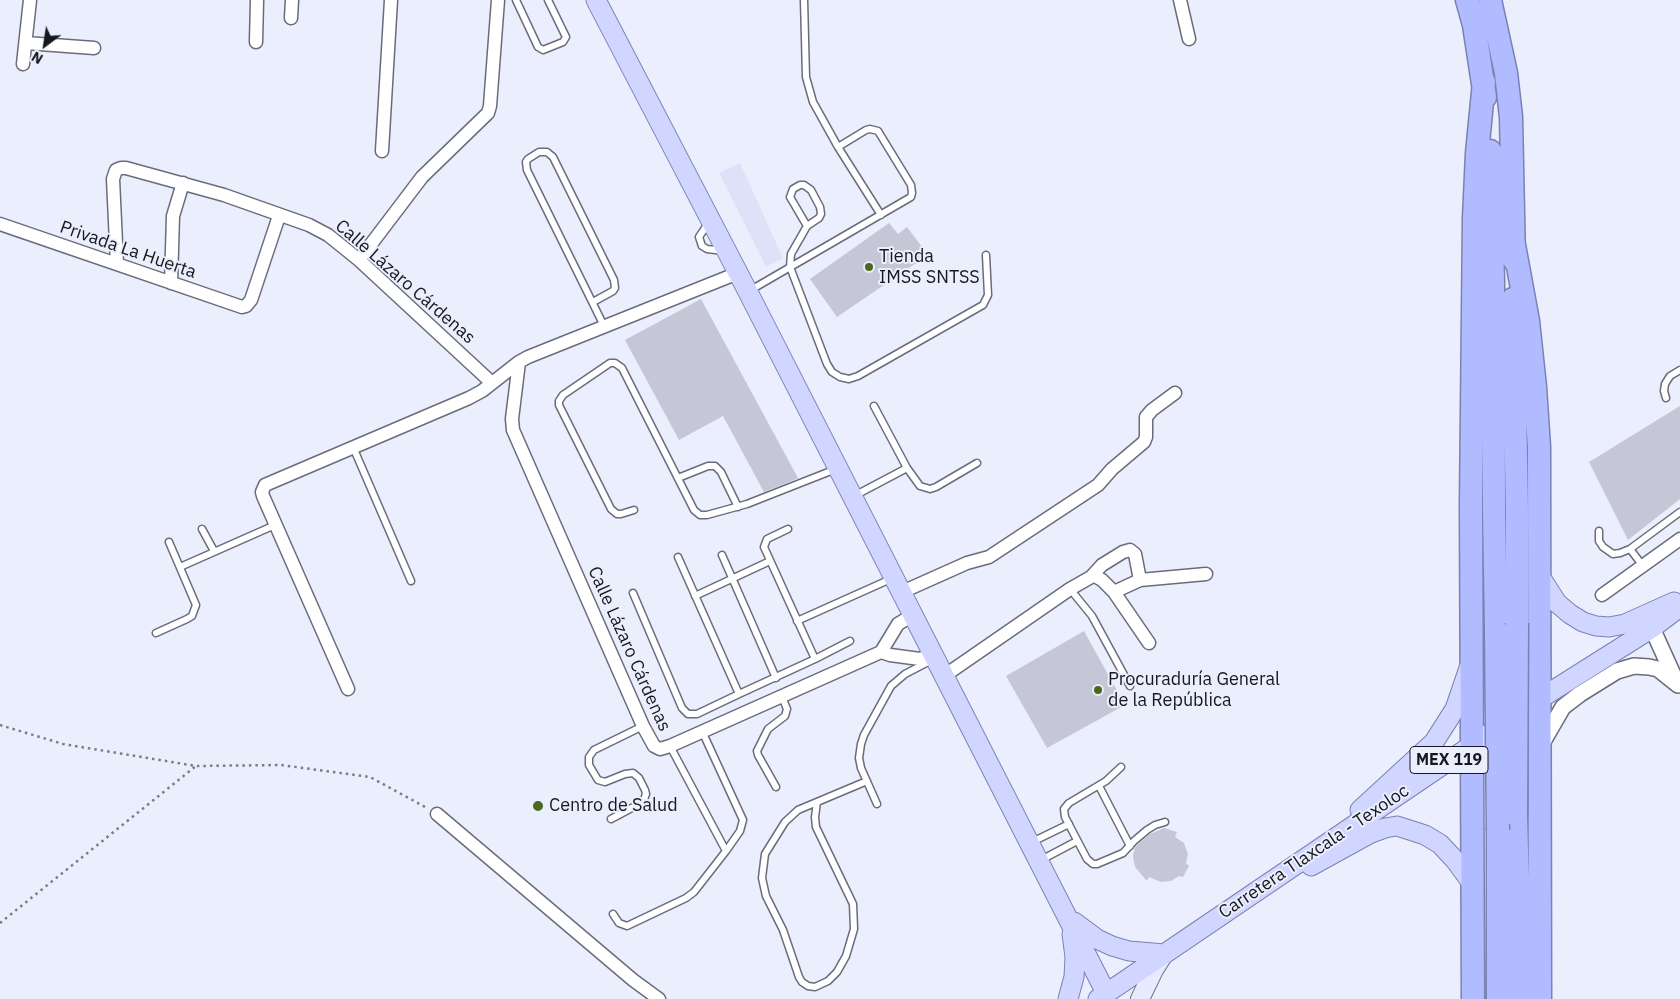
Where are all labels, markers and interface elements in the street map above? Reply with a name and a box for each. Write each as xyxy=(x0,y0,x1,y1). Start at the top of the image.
north arrow xyxy=(20,20,70,70)
text: N xyxy=(28,48,46,68)
street label: Calle Lázaro Cárdenas xyxy=(331,215,479,349)
street label: Privada La Huerta xyxy=(57,217,199,283)
place label: Tienda IMSS SNTSS xyxy=(879,246,980,288)
marker: Tienda IMSS SNTSS xyxy=(863,261,875,273)
street label: Calle Lázaro Cárdenas xyxy=(583,563,675,735)
place label: Procuraduría General de la República xyxy=(1108,669,1280,712)
marker: Procuraduría General de la República xyxy=(1092,684,1104,696)
road number: MEX 119 xyxy=(1410,746,1488,774)
street label: Carretera Tlaxcala - Texoloc xyxy=(1215,780,1413,924)
place label: Centro de Salud xyxy=(549,795,678,817)
marker: Centro de Salud xyxy=(531,799,545,813)

